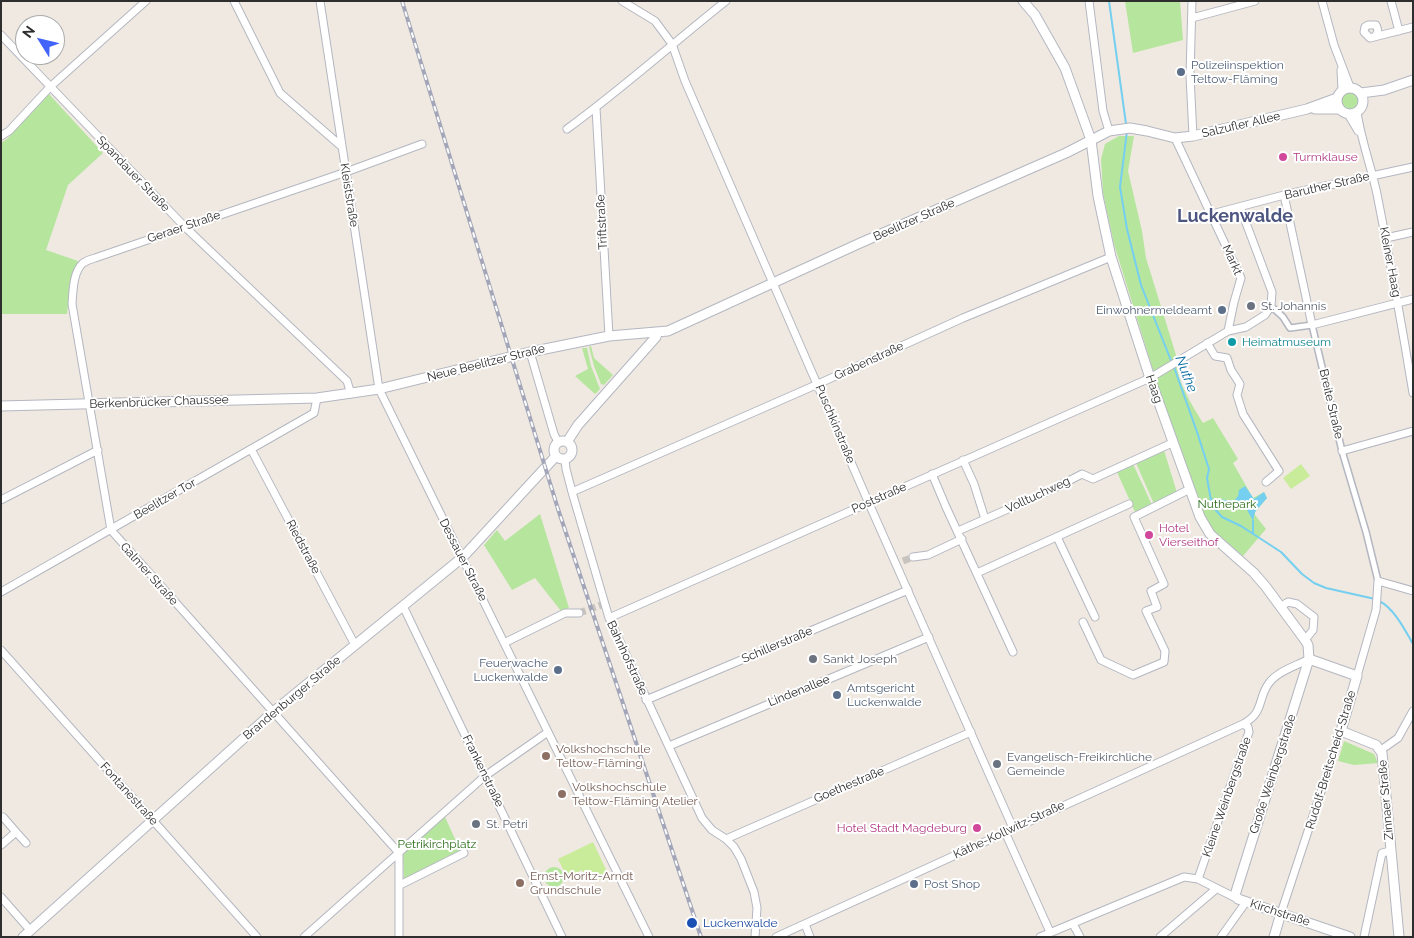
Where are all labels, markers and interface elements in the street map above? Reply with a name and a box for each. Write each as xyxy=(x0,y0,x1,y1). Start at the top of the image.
north arrow xyxy=(15,15,65,65)
text: N xyxy=(19,23,38,41)
place label: Polizeiinspektion Teltow-Fläming xyxy=(1191,58,1284,86)
marker: Polizeiinspektion Teltow-Fläming xyxy=(1175,66,1187,78)
street label: Salzufler Allee xyxy=(1200,109,1282,141)
street label: Spandauer Straße xyxy=(93,133,173,215)
place label: Turmklause xyxy=(1293,150,1358,164)
marker: Turmklause xyxy=(1277,151,1289,163)
street label: Kleiststraße xyxy=(337,162,361,228)
street label: Baruther Straße xyxy=(1283,169,1371,203)
street label: Triftstraße xyxy=(593,194,611,250)
street label: Beelitzer Straße xyxy=(871,196,957,244)
district label: Luckenwalde xyxy=(1177,206,1293,228)
street label: Geraer Straße xyxy=(146,208,222,246)
street label: Kleiner Haag xyxy=(1376,226,1404,298)
street label: Markt xyxy=(1219,243,1245,277)
place label: St. Johannis xyxy=(1261,299,1326,313)
marker: St. Johannis xyxy=(1245,300,1257,312)
place label: Einwohnermeldeamt xyxy=(1096,303,1212,317)
marker: Einwohnermeldeamt xyxy=(1216,304,1228,316)
place label: Heimatmuseum xyxy=(1242,335,1331,349)
marker: Heimatmuseum xyxy=(1226,336,1238,348)
street label: Grabenstraße xyxy=(832,339,906,383)
street label: Neue Beelitzer Straße xyxy=(426,341,546,385)
water label: Nuthe xyxy=(1171,353,1201,395)
street label: Breite Straße xyxy=(1316,368,1346,440)
street label: Haag xyxy=(1142,373,1166,405)
street label: Puschkinstraße xyxy=(812,382,858,466)
street label: Berkenbrücker Chaussee xyxy=(89,392,229,412)
street label: Volltuchweg xyxy=(1003,474,1073,516)
street label: Beelitzer Tor xyxy=(131,475,199,523)
street label: Poststraße xyxy=(849,480,909,516)
park label: Nuthepark xyxy=(1198,497,1256,511)
street label: Dessauer Straße xyxy=(436,516,490,604)
street label: Riedstraße xyxy=(283,518,323,576)
place label: Hotel Vierseithof xyxy=(1159,521,1218,549)
marker: Hotel Vierseithof xyxy=(1143,529,1155,541)
street label: Galmer Straße xyxy=(117,540,181,608)
street label: Bahnhofstraße xyxy=(603,618,651,698)
street label: Schillerstraße xyxy=(739,624,815,666)
place label: Sankt Joseph xyxy=(823,652,897,666)
street label: Brandenburger Straße xyxy=(240,653,344,743)
marker: Sankt Joseph xyxy=(807,653,819,665)
place label: Feuerwache Luckenwalde xyxy=(473,656,548,684)
marker: Feuerwache Luckenwalde xyxy=(552,664,564,676)
street label: Lindenallee xyxy=(766,672,832,710)
place label: Amtsgericht Luckenwalde xyxy=(847,681,922,709)
marker: Amtsgericht Luckenwalde xyxy=(831,689,843,701)
street label: Rudolf-Breitscheid-Straße xyxy=(1303,689,1359,831)
street label: Große Weinbergstraße xyxy=(1247,712,1299,836)
street label: Frankenstraße xyxy=(459,733,507,809)
street label: Kleine Weinbergstraße xyxy=(1200,735,1254,859)
place label: Volkshochschule Teltow-Fläming xyxy=(556,742,650,770)
marker: Volkshochschule Teltow-Fläming xyxy=(540,750,552,762)
place label: Evangelisch-Freikirchliche Gemeinde xyxy=(1007,750,1152,778)
marker: Evangelisch-Freikirchliche Gemeinde xyxy=(991,758,1003,770)
street label: Zinnaer Straße xyxy=(1375,759,1397,841)
street label: Fontanestraße xyxy=(97,760,161,828)
street label: Goethestraße xyxy=(812,764,886,806)
place label: Volkshochschule Teltow-Fläming Atelier xyxy=(572,780,698,808)
marker: Volkshochschule Teltow-Fläming Atelier xyxy=(556,788,568,800)
street label: Käthe-Kollwitz-Straße xyxy=(951,798,1067,862)
place label: St. Petri xyxy=(486,817,528,831)
marker: St. Petri xyxy=(470,818,482,830)
place label: Hotel Stadt Magdeburg xyxy=(837,821,967,835)
marker: Hotel Stadt Magdeburg xyxy=(971,822,983,834)
park label: Petrikirchplatz xyxy=(398,837,476,851)
place label: Ernst-Moritz-Arndt Grundschule xyxy=(530,869,633,897)
marker: Ernst-Moritz-Arndt Grundschule xyxy=(514,877,526,889)
place label: Post Shop xyxy=(924,877,980,891)
marker: Post Shop xyxy=(908,878,920,890)
street label: Kirchstraße xyxy=(1248,897,1312,929)
marker: Luckenwalde xyxy=(685,916,699,930)
place label: Luckenwalde xyxy=(703,916,778,930)

